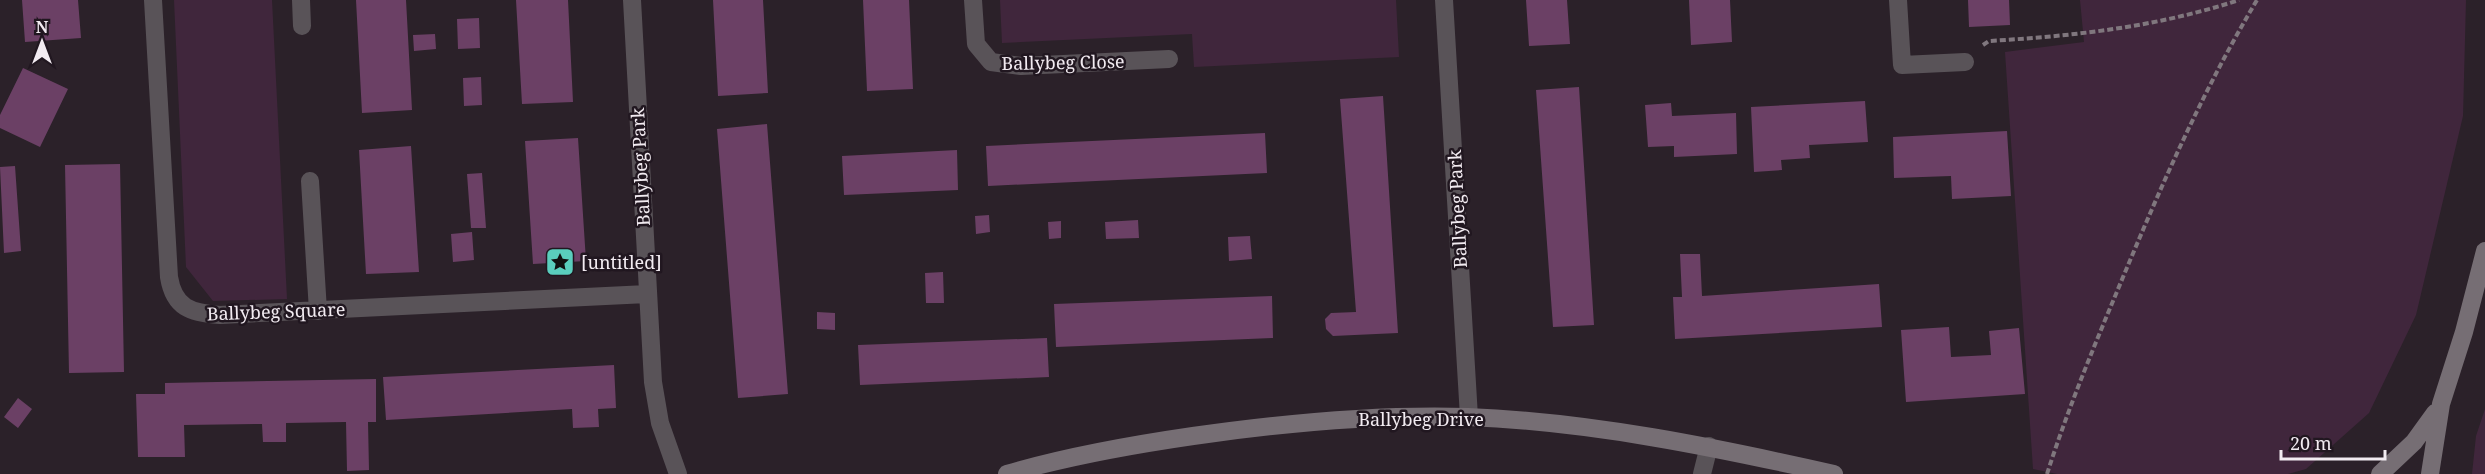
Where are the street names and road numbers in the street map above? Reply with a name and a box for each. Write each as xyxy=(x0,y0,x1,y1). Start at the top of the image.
street label: Ballybeg Close xyxy=(1001,49,1125,75)
street label: Ballybeg Park xyxy=(625,107,655,227)
street label: Ballybeg Park xyxy=(1442,149,1472,269)
street label: Ballybeg Square xyxy=(206,297,346,325)
street label: Ballybeg Drive xyxy=(1358,407,1484,431)

